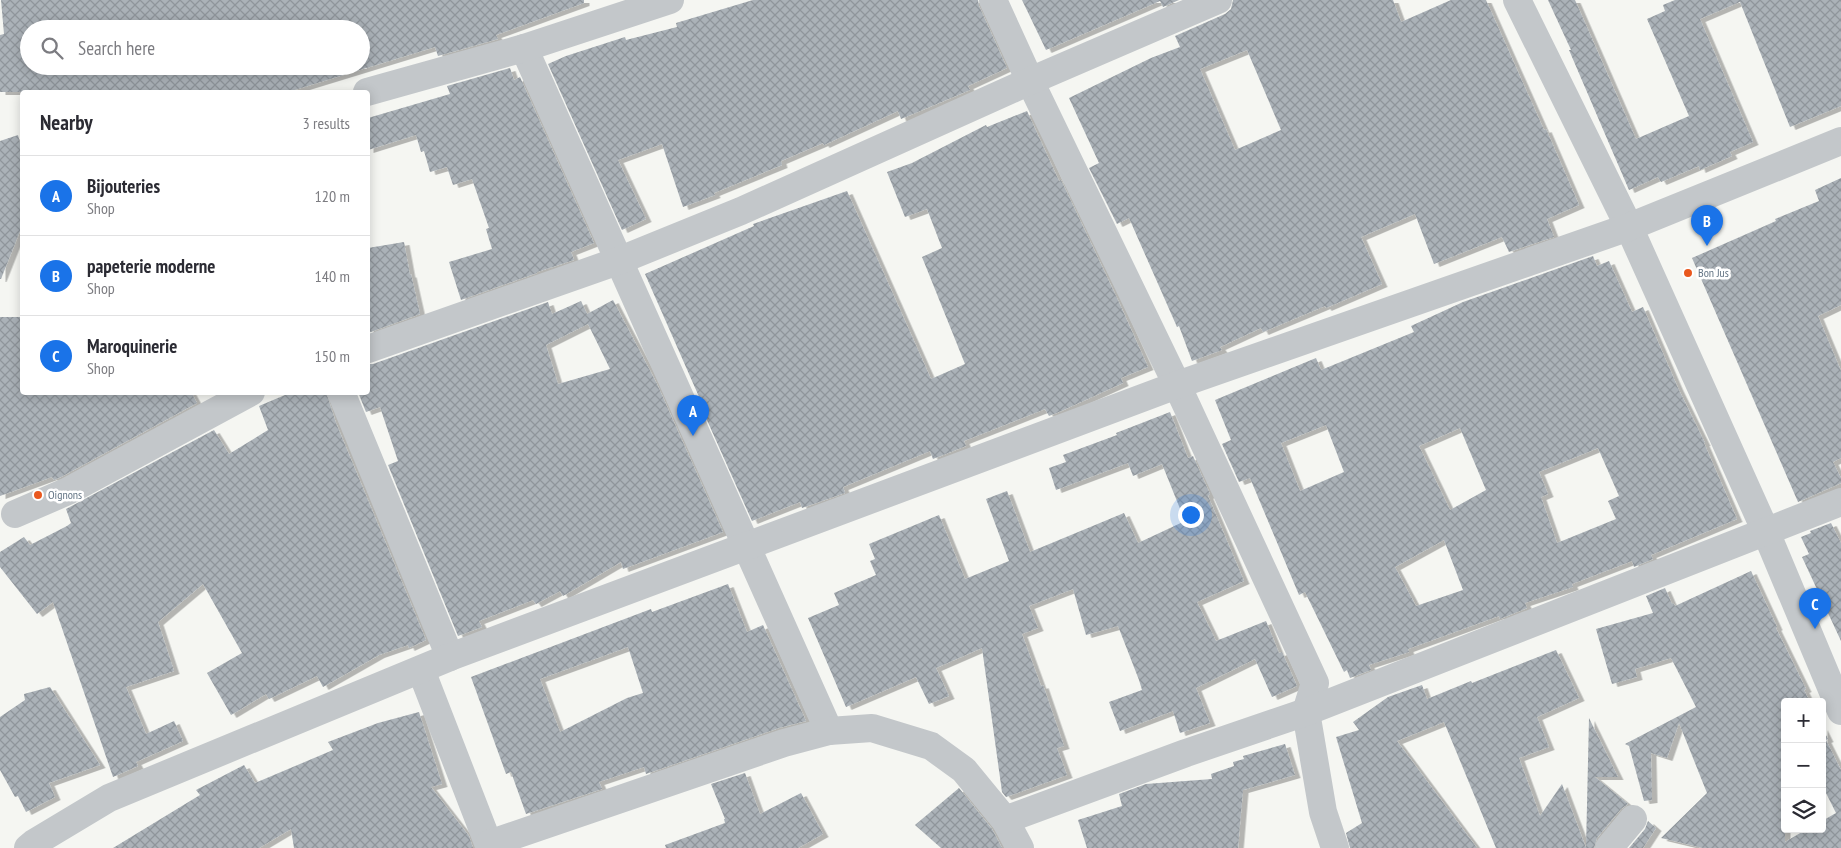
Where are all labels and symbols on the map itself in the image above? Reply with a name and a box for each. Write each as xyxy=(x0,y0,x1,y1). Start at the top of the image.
pin: B xyxy=(1691,205,1723,246)
place label: Bon Jus xyxy=(1698,265,1729,280)
marker: Bon Jus xyxy=(1682,267,1694,279)
pin: A xyxy=(677,395,709,436)
place label: Oignons xyxy=(48,487,82,502)
marker: Oignons xyxy=(32,489,44,501)
your location xyxy=(1178,502,1204,528)
pin: C xyxy=(1799,588,1831,629)

